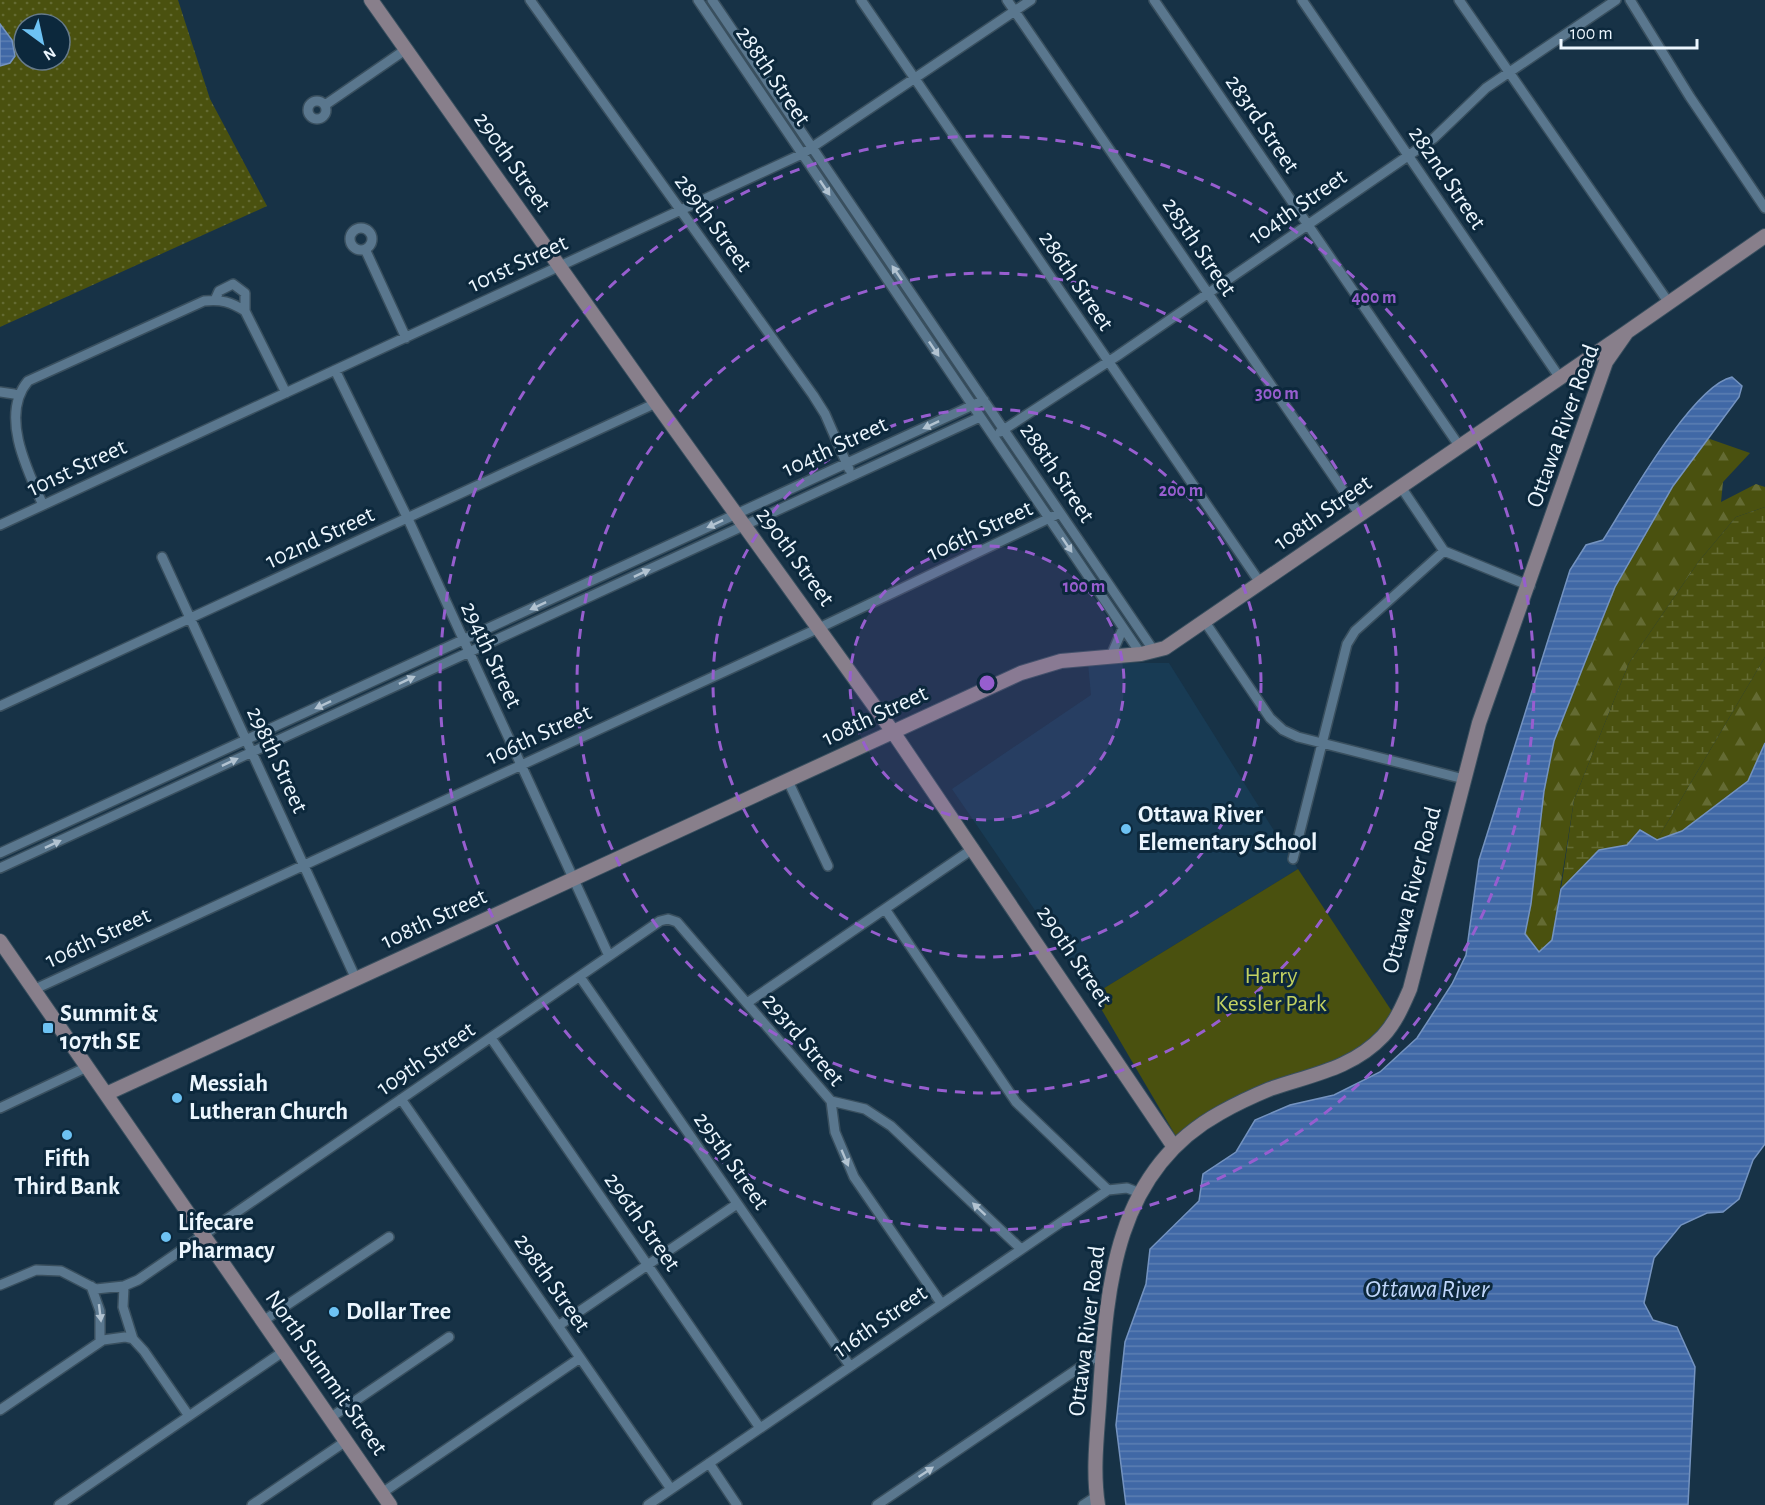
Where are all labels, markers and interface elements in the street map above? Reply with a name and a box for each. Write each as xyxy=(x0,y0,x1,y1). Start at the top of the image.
north arrow xyxy=(12,12,72,72)
scale bar xyxy=(1561,12,1698,50)
street label: 288th Street xyxy=(731,22,815,130)
text: 100 m xyxy=(1570,25,1613,43)
text: N xyxy=(41,44,59,63)
street label: 283rd Street xyxy=(1221,71,1304,178)
street label: 290th Street xyxy=(469,108,555,216)
street label: 282nd Street xyxy=(1404,122,1490,234)
street label: 104th Street xyxy=(1245,165,1351,249)
street label: 289th Street xyxy=(670,170,756,277)
one-way arrow xyxy=(819,179,831,195)
street label: 285th Street xyxy=(1157,193,1241,301)
street label: 286th Street xyxy=(1034,227,1118,335)
street label: 101st Street xyxy=(465,231,571,297)
one-way arrow xyxy=(892,265,903,281)
text: 400 m xyxy=(1351,289,1397,307)
one-way arrow xyxy=(928,341,939,357)
street label: Ottawa River Road xyxy=(1522,341,1604,511)
text: 300 m xyxy=(1255,385,1299,403)
street label: 104th Street xyxy=(779,412,892,482)
street label: 288th Street xyxy=(1015,419,1099,527)
one-way arrow xyxy=(922,420,939,429)
street label: 101st Street xyxy=(24,435,130,501)
street label: 108th Street xyxy=(1270,471,1376,555)
text: 200 m xyxy=(1159,482,1203,500)
street label: 106th Street xyxy=(924,496,1036,566)
street label: 102nd Street xyxy=(262,502,378,574)
street label: 290th Street xyxy=(751,503,839,611)
one-way arrow xyxy=(706,519,724,529)
one-way arrow xyxy=(1061,537,1072,553)
one-way arrow xyxy=(633,568,650,577)
text: 100 m xyxy=(1063,578,1105,596)
street label: 294th Street xyxy=(456,598,526,712)
one-way arrow xyxy=(530,601,547,610)
centre of rings xyxy=(977,673,997,693)
one-way arrow xyxy=(399,676,416,685)
street label: 108th Street xyxy=(819,681,932,751)
one-way arrow xyxy=(314,700,331,709)
street label: 106th Street xyxy=(483,700,595,770)
street label: 298th Street xyxy=(242,703,312,817)
one-way arrow xyxy=(222,757,240,767)
place label: Ottawa River Elementary School xyxy=(1138,803,1317,855)
street label: Ottawa River Road xyxy=(1378,804,1446,976)
marker: Ottawa River Elementary School xyxy=(1119,822,1133,836)
one-way arrow xyxy=(45,839,62,848)
street label: 108th Street xyxy=(378,884,491,954)
street label: 290th Street xyxy=(1032,901,1116,1011)
street label: 106th Street xyxy=(42,903,154,973)
park label: Harry Kessler Park xyxy=(1215,964,1327,1016)
street label: 293rd Street xyxy=(758,989,849,1091)
place label: Summit & 107th SE xyxy=(60,1002,158,1054)
street label: 109th Street xyxy=(373,1017,480,1100)
marker: Summit & 107th SE xyxy=(41,1021,55,1035)
place label: Messiah Lutheran Church xyxy=(189,1072,348,1124)
marker: Messiah Lutheran Church xyxy=(170,1091,184,1105)
street label: 295th Street xyxy=(689,1108,773,1214)
marker: Fifth Third Bank xyxy=(60,1128,74,1142)
place label: Fifth Third Bank xyxy=(14,1147,120,1199)
one-way arrow xyxy=(840,1149,850,1167)
street label: 296th Street xyxy=(599,1168,685,1276)
one-way arrow xyxy=(971,1202,986,1216)
place label: Lifecare Pharmacy xyxy=(178,1211,275,1263)
street label: 298th Street xyxy=(509,1229,595,1337)
marker: Lifecare Pharmacy xyxy=(159,1230,173,1244)
street label: Ottawa River Road xyxy=(1065,1244,1109,1418)
water label: Ottawa River xyxy=(1365,1276,1491,1302)
street label: 116th Street xyxy=(829,1281,932,1363)
street label: North Summit Street xyxy=(260,1286,392,1460)
place label: Dollar Tree xyxy=(346,1300,451,1324)
one-way arrow xyxy=(95,1304,105,1323)
marker: Dollar Tree xyxy=(327,1305,341,1319)
one-way arrow xyxy=(917,1466,933,1478)

